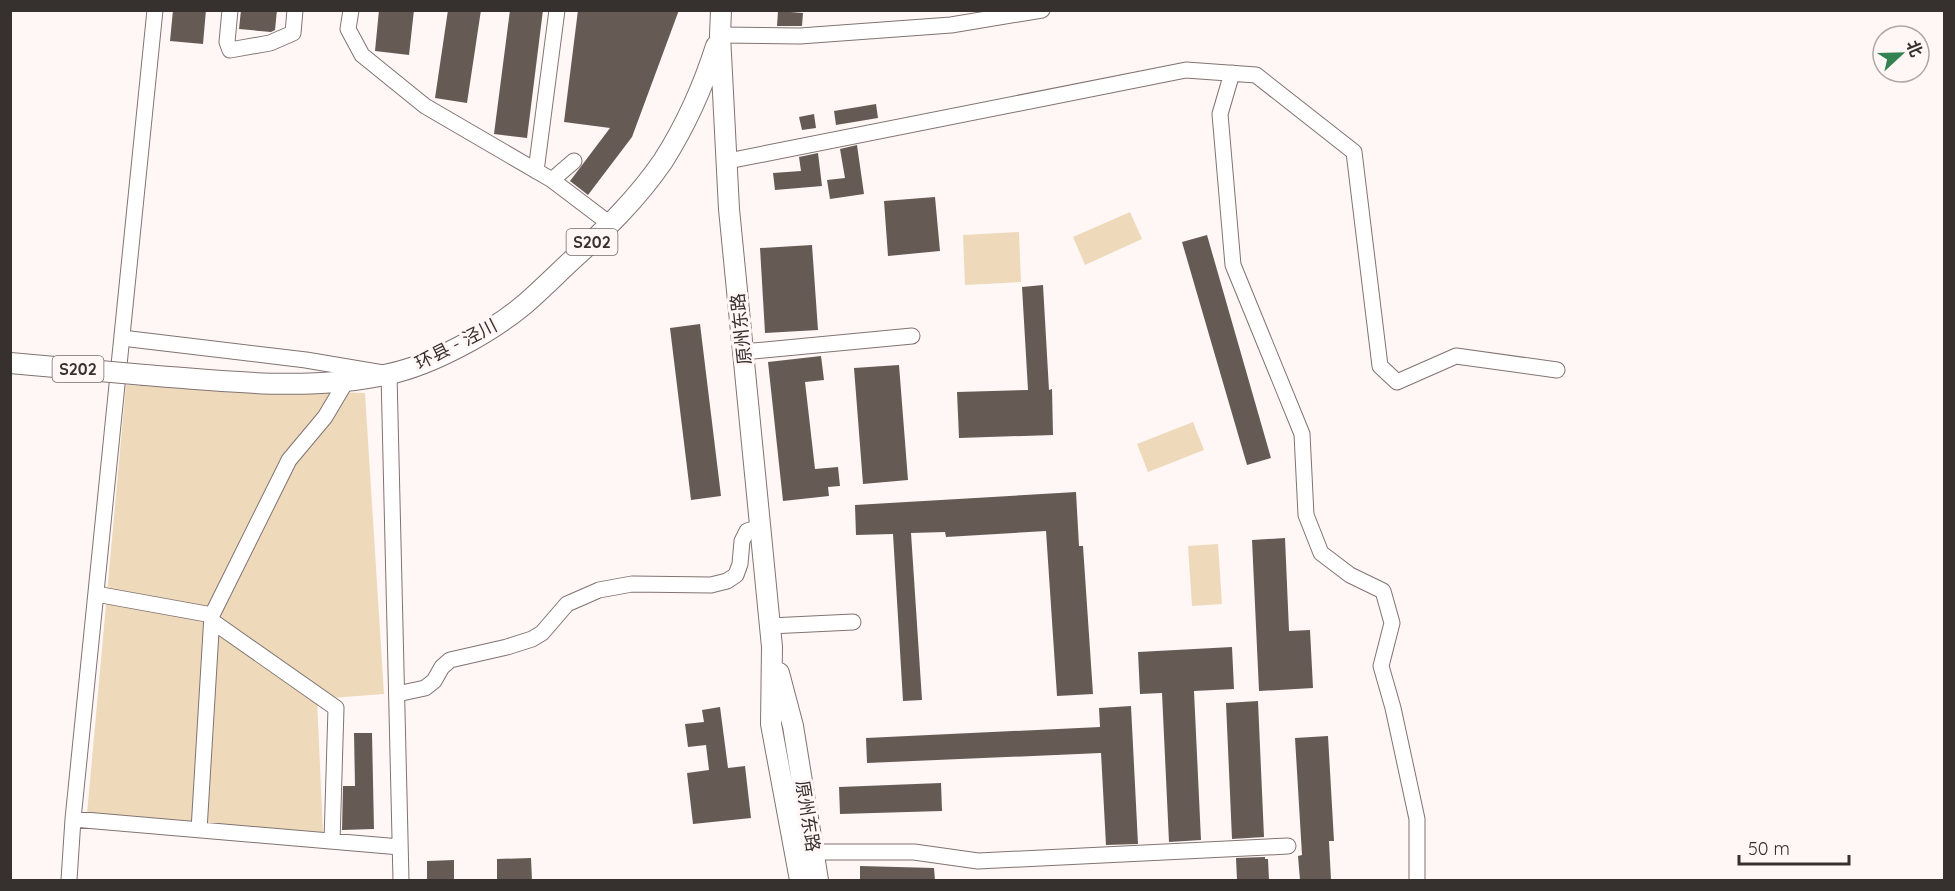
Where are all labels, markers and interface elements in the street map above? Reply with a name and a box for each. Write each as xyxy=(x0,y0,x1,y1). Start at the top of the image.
north arrow xyxy=(1871,24,1931,84)
text: 北 xyxy=(1903,37,1927,60)
road number: S202 xyxy=(566,229,618,255)
street label: 原州东路 xyxy=(726,292,756,366)
street label: 环县 - 泾川 xyxy=(411,314,501,374)
road number: S202 xyxy=(52,356,104,382)
street label: 原州东路 xyxy=(791,779,825,853)
scale bar xyxy=(1739,828,1848,866)
text: 50 m xyxy=(1748,837,1790,860)

